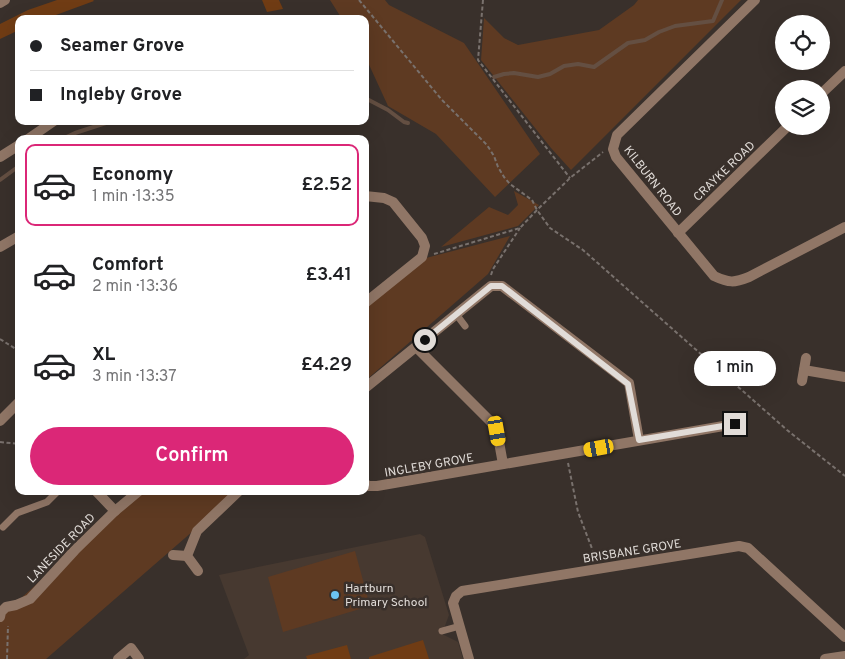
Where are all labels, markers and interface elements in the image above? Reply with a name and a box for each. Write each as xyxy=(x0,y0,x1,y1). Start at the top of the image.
map controls xyxy=(775,15,830,135)
button: locate xyxy=(775,15,830,70)
text: Seamer Grove xyxy=(60,34,184,58)
button: layers xyxy=(775,80,830,135)
text: Ingleby Grove xyxy=(60,83,182,107)
street label: CRAYKE ROAD xyxy=(690,138,759,205)
street label: KILBURN ROAD xyxy=(620,143,685,220)
icon: car xyxy=(32,163,77,208)
text: Economy xyxy=(92,163,173,187)
text: £2.52 xyxy=(301,173,352,197)
text: 1 min · 13:35 xyxy=(92,187,175,207)
icon: car xyxy=(32,253,77,298)
text: Comfort xyxy=(92,253,164,277)
text: £3.41 xyxy=(305,263,352,287)
text: 2 min · 13:36 xyxy=(92,277,178,297)
route start xyxy=(414,329,436,351)
icon: car xyxy=(32,343,77,388)
text: XL xyxy=(92,343,115,367)
callout: 1 min xyxy=(694,352,776,386)
text: £4.29 xyxy=(301,353,352,377)
text: 1 min xyxy=(716,358,754,378)
text: 3 min · 13:37 xyxy=(92,367,177,387)
route end xyxy=(724,413,746,435)
car xyxy=(487,415,506,447)
button: Confirm xyxy=(30,427,354,485)
car xyxy=(582,438,615,458)
street label: INGLEBY GROVE xyxy=(383,450,475,482)
street label: LANESIDE ROAD xyxy=(24,510,99,587)
street label: BRISBANE GROVE xyxy=(582,536,683,568)
place label: Hartburn Primary School xyxy=(345,581,428,611)
marker: Hartburn Primary School xyxy=(329,589,341,601)

